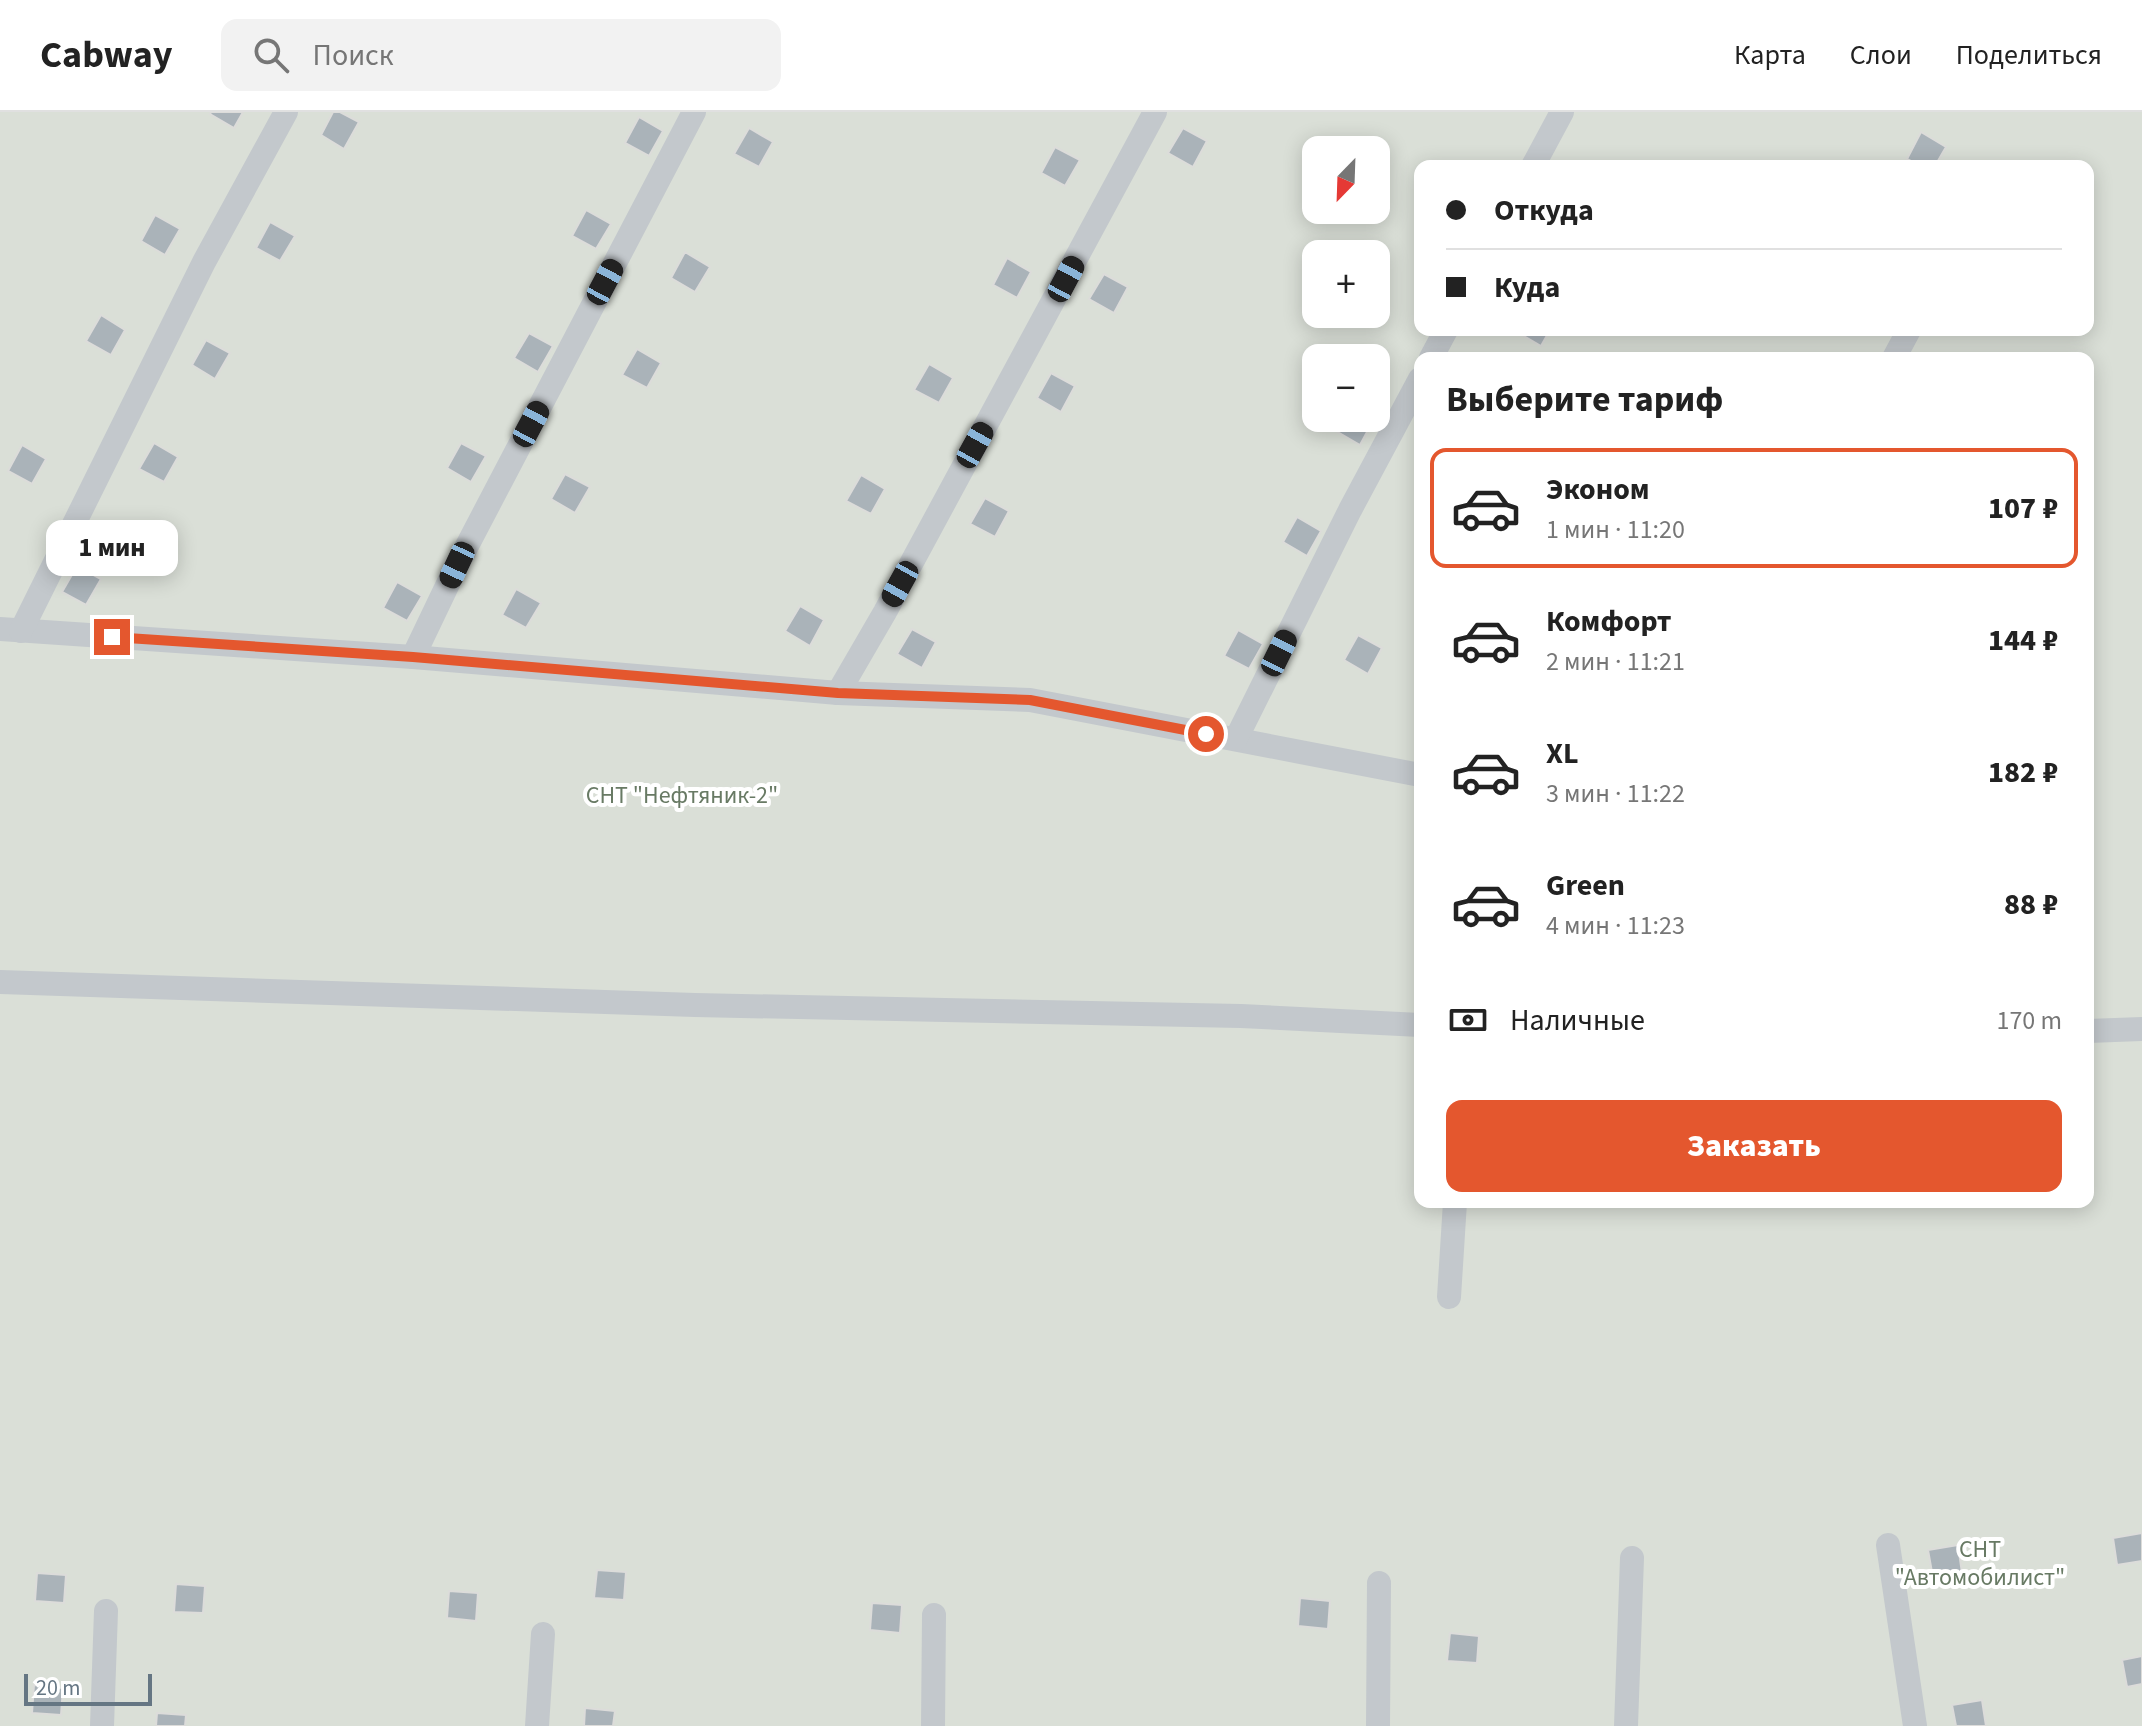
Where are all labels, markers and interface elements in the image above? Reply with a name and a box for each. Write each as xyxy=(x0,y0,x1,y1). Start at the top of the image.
search box xyxy=(221,19,781,91)
text: Cabway xyxy=(40,28,173,82)
icon: search xyxy=(249,33,293,77)
text: Поиск xyxy=(313,34,394,77)
text: Карта xyxy=(1734,35,1806,75)
text: Слои xyxy=(1850,35,1912,75)
text: Поделиться xyxy=(1956,35,2102,75)
north arrow xyxy=(1302,136,1390,224)
map controls xyxy=(1302,136,1390,432)
text: Откуда xyxy=(1494,189,1594,232)
button: + xyxy=(1302,240,1390,328)
car xyxy=(1044,252,1088,306)
car xyxy=(583,255,627,309)
text: Куда xyxy=(1494,266,1560,309)
button: − xyxy=(1302,344,1390,432)
text: Выберите тариф xyxy=(1446,374,1723,425)
car xyxy=(509,397,553,451)
car xyxy=(953,418,997,472)
text: Эконом xyxy=(1546,468,1650,511)
icon: car xyxy=(1450,472,1522,544)
text: 107 ₽ xyxy=(1988,487,2058,530)
text: 1 мин · 11:20 xyxy=(1546,511,1685,548)
callout: 1 мин xyxy=(46,521,178,577)
text: 1 мин xyxy=(79,529,145,566)
car xyxy=(436,538,478,592)
car xyxy=(878,557,922,611)
text: Комфорт xyxy=(1546,600,1672,643)
icon: car xyxy=(1450,604,1522,676)
route end xyxy=(94,619,130,655)
text: 144 ₽ xyxy=(1988,619,2058,662)
car xyxy=(1258,626,1300,680)
text: 2 мин · 11:21 xyxy=(1546,643,1685,680)
route start xyxy=(1188,716,1224,752)
text: XL xyxy=(1546,732,1579,775)
icon: car xyxy=(1450,736,1522,808)
text: 182 ₽ xyxy=(1988,751,2058,794)
text: 3 мин · 11:22 xyxy=(1546,775,1685,812)
park label: СНТ "Нефтяник-2" xyxy=(586,778,778,813)
text: Green xyxy=(1546,864,1625,907)
icon: car xyxy=(1450,868,1522,940)
text: 88 ₽ xyxy=(2004,883,2058,926)
text: 4 мин · 11:23 xyxy=(1546,907,1685,944)
icon: cash xyxy=(1446,998,1490,1042)
text: Наличные xyxy=(1510,999,1645,1042)
text: 170 m xyxy=(1996,1002,2062,1039)
button: Заказать xyxy=(1446,1100,2062,1192)
park label: СНТ "Автомобилист" xyxy=(1895,1532,2065,1595)
scale bar xyxy=(24,1670,152,1706)
text: 20 m xyxy=(36,1672,81,1704)

